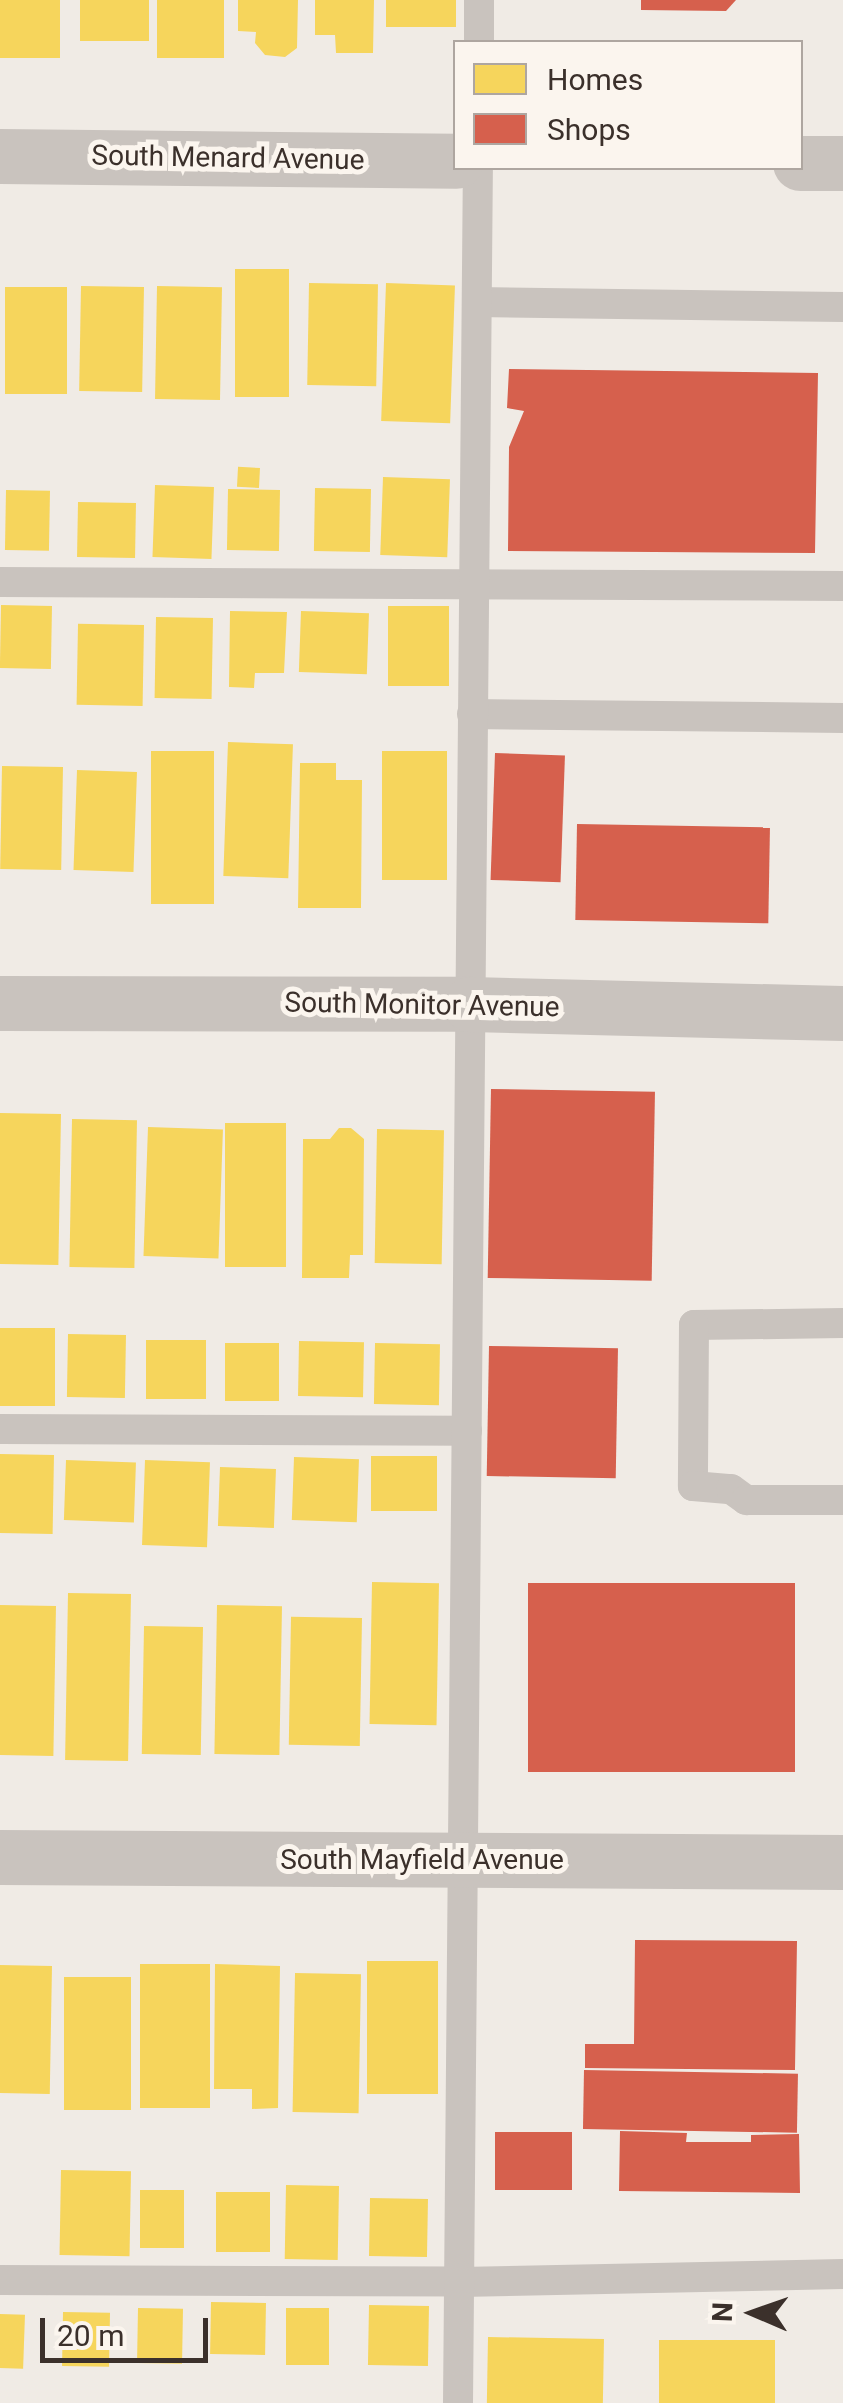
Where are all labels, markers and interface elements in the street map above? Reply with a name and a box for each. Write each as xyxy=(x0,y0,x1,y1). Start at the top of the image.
legend xyxy=(453,40,803,170)
text: Homes xyxy=(547,62,643,97)
text: Shops xyxy=(547,112,631,147)
street label: South Menard Avenue xyxy=(91,139,365,177)
street label: South Monitor Avenue xyxy=(284,986,560,1024)
street label: South Mayfield Avenue xyxy=(280,1843,564,1877)
north arrow xyxy=(703,2263,803,2363)
scale bar xyxy=(45,2298,212,2360)
text: N xyxy=(706,2301,739,2322)
text: 20 m xyxy=(57,2318,124,2353)

